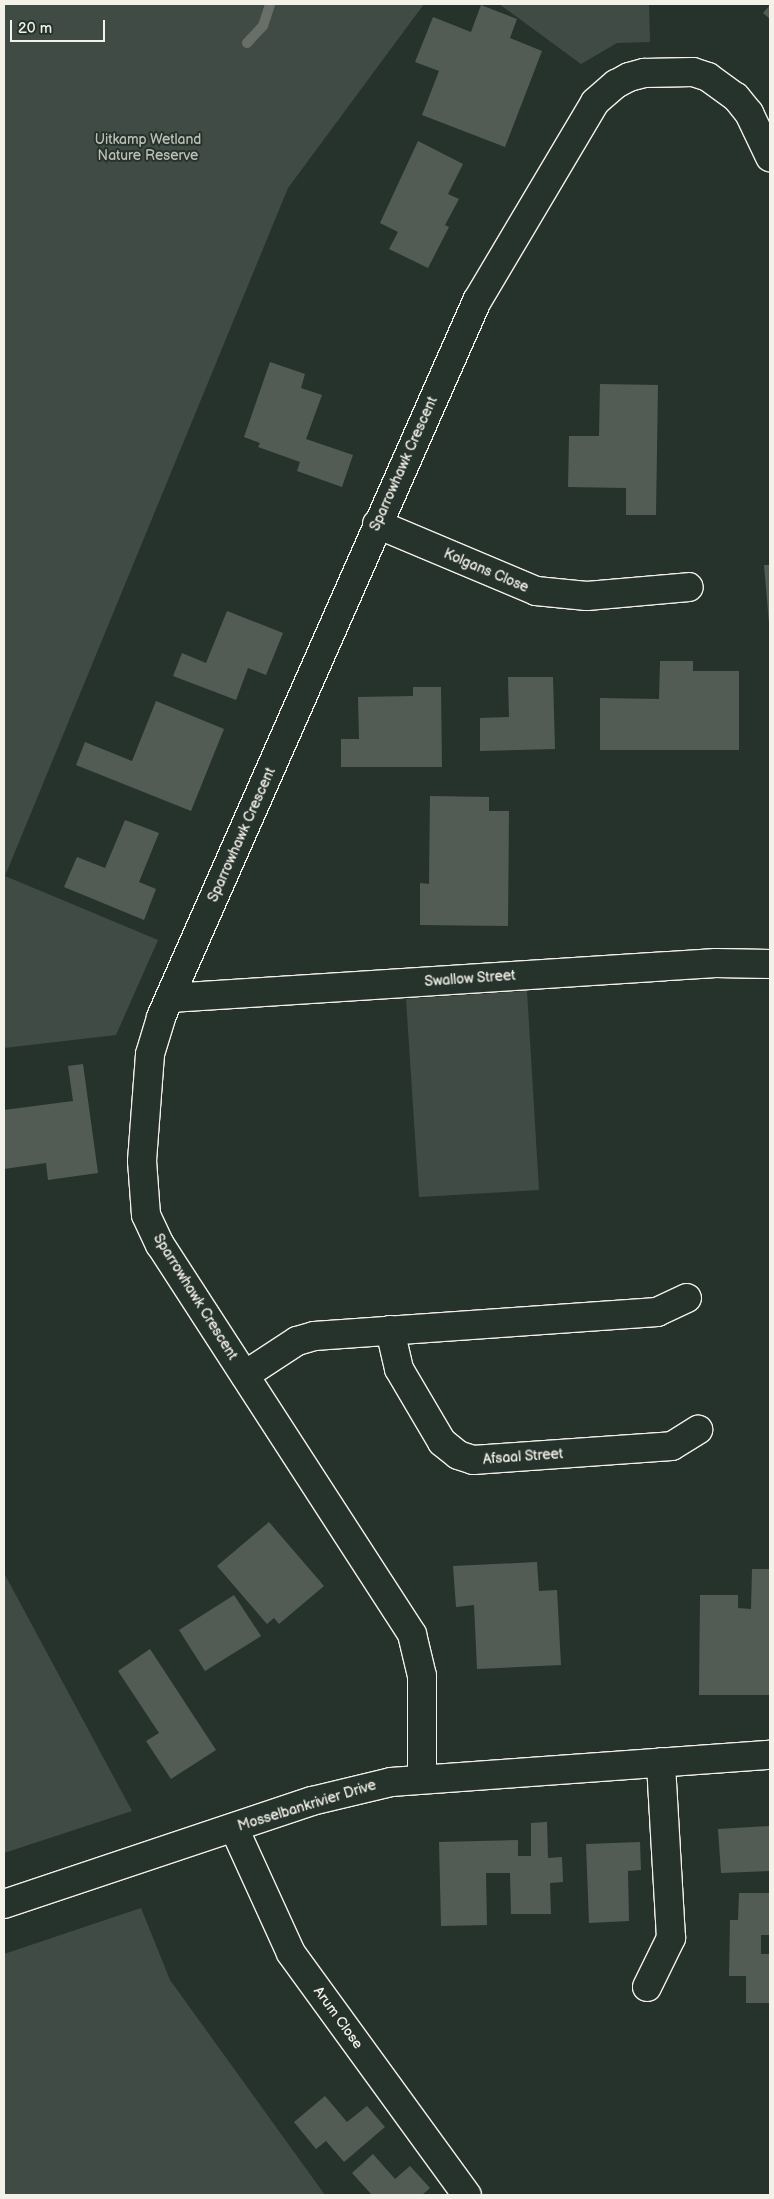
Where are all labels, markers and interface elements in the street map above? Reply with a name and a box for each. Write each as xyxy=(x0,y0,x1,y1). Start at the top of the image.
scale bar xyxy=(12,10,108,42)
text: 20 m xyxy=(18,19,52,38)
park label: Uitkamp Wetland Nature Reserve xyxy=(94,132,202,164)
street label: Sparrowhawk Crescent xyxy=(367,394,441,534)
street label: Kolgans Close xyxy=(441,546,531,596)
street label: Sparrowhawk Crescent xyxy=(205,765,279,905)
street label: Swallow Street xyxy=(424,967,516,991)
street label: Sparrowhawk Crescent xyxy=(149,1231,241,1363)
street label: Afsaal Street xyxy=(482,1446,564,1468)
street label: Mosselbankrivier Drive xyxy=(236,1777,378,1835)
street label: Arum Close xyxy=(310,1984,366,2052)

